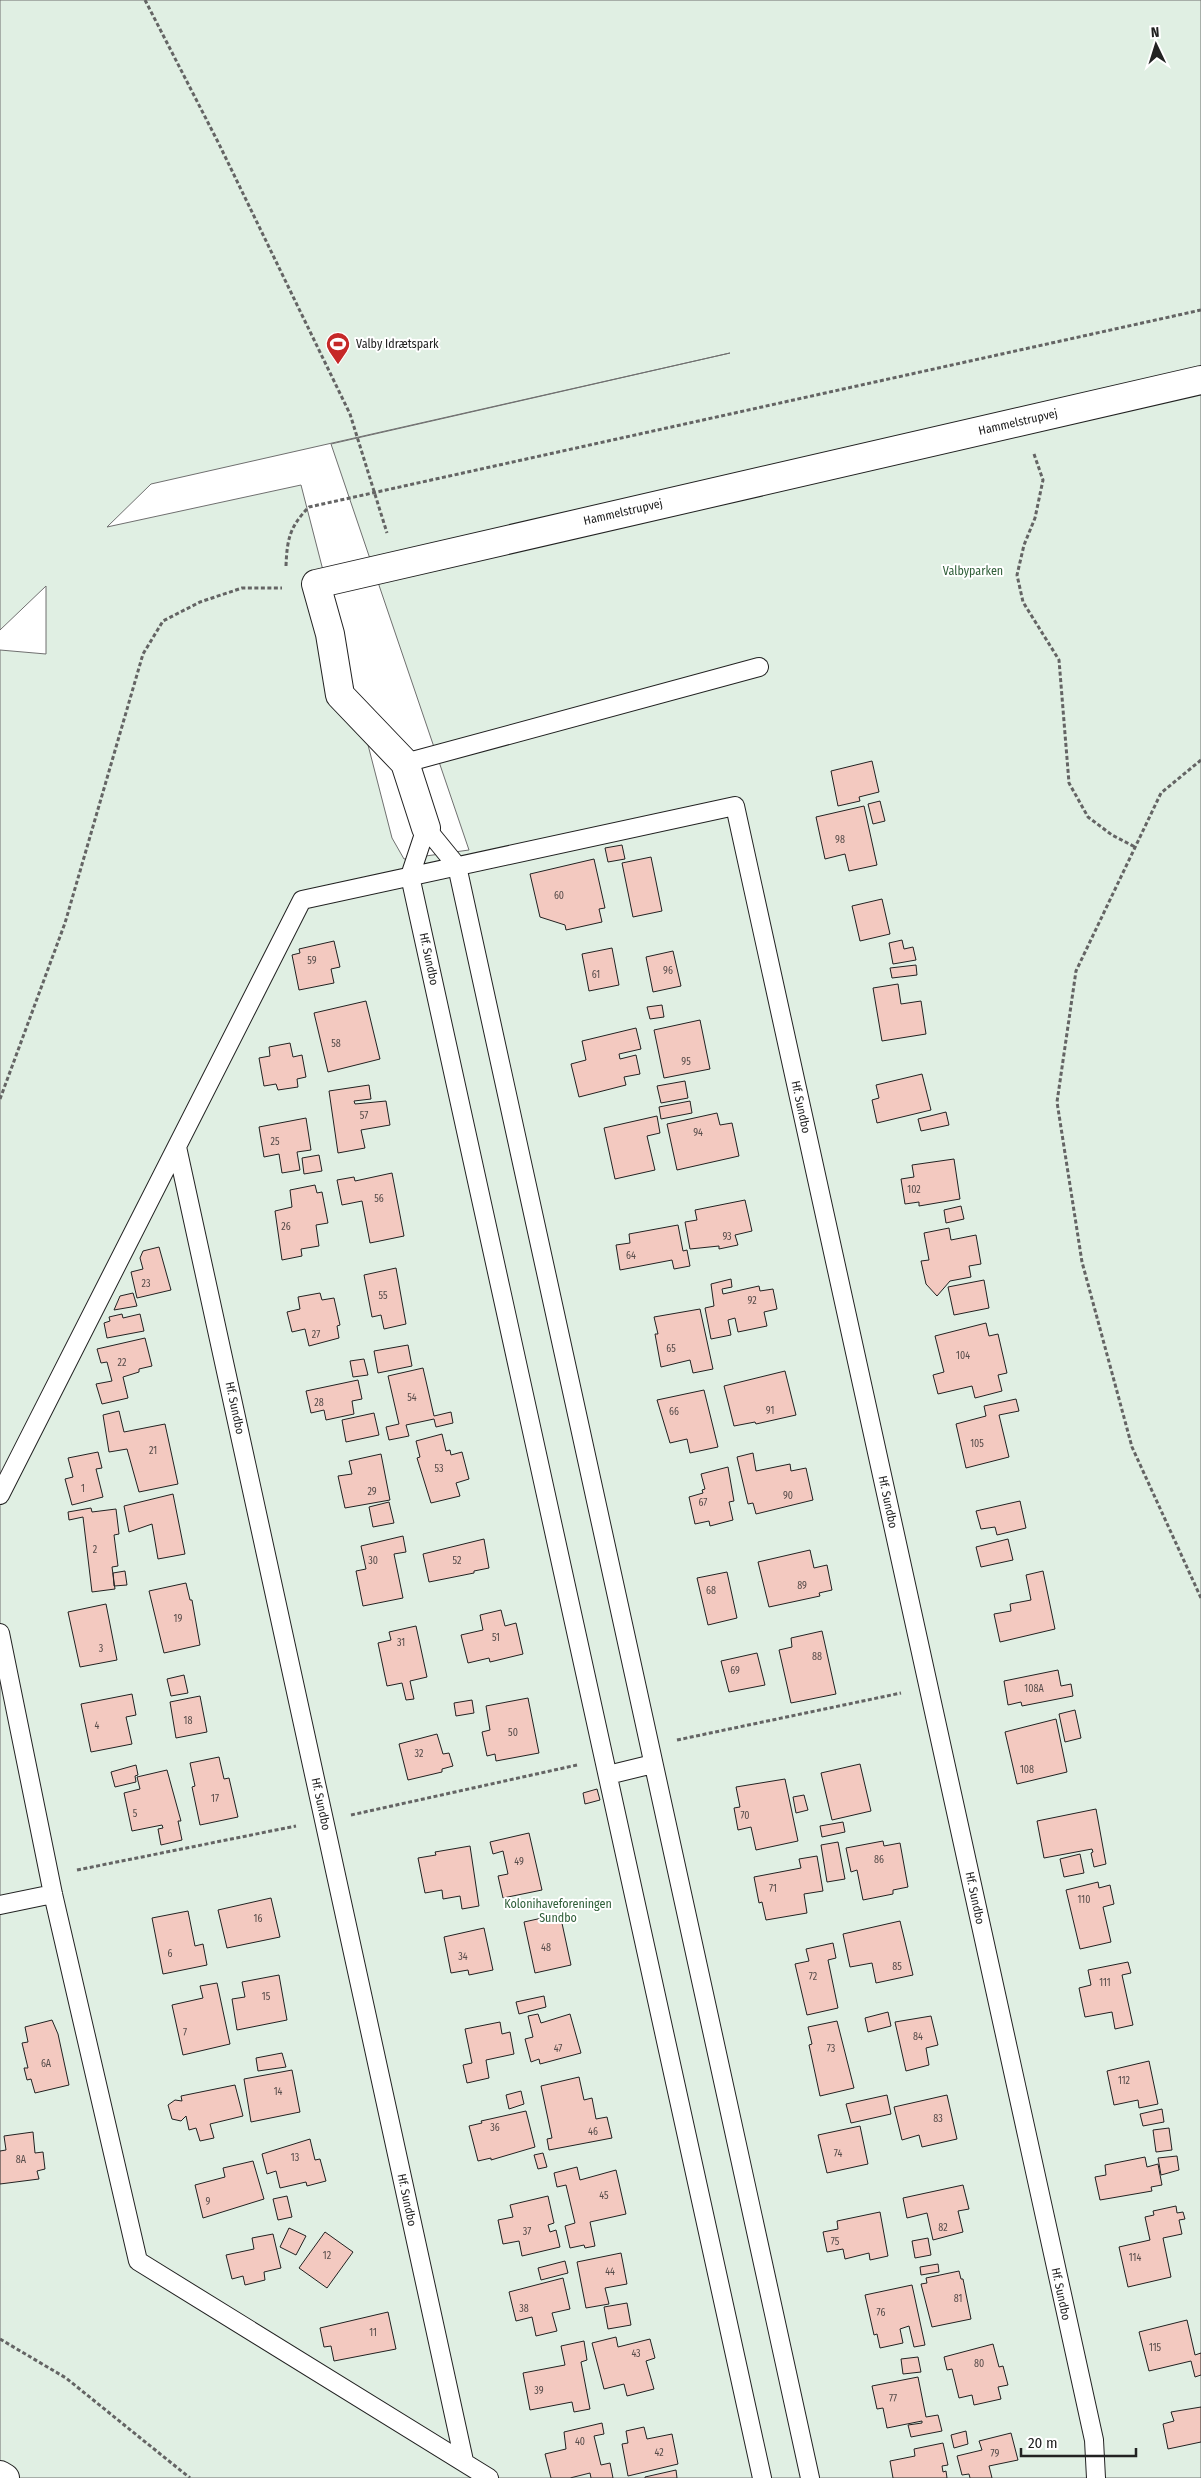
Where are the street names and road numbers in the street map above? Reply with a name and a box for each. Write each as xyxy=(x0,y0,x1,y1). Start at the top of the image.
street label: Hammelstrupvej xyxy=(977,406,1059,438)
street label: Hammelstrupvej xyxy=(582,496,664,528)
street label: Hf. Sundbo xyxy=(417,931,441,987)
street label: Hf. Sundbo xyxy=(789,1079,813,1135)
street label: Hf. Sundbo xyxy=(223,1380,247,1436)
street label: Hf. Sundbo xyxy=(876,1474,900,1530)
street label: Hf. Sundbo xyxy=(309,1776,333,1832)
street label: Hf. Sundbo xyxy=(963,1870,987,1926)
street label: Hf. Sundbo xyxy=(395,2172,419,2228)
street label: Hf. Sundbo xyxy=(1049,2266,1073,2322)

